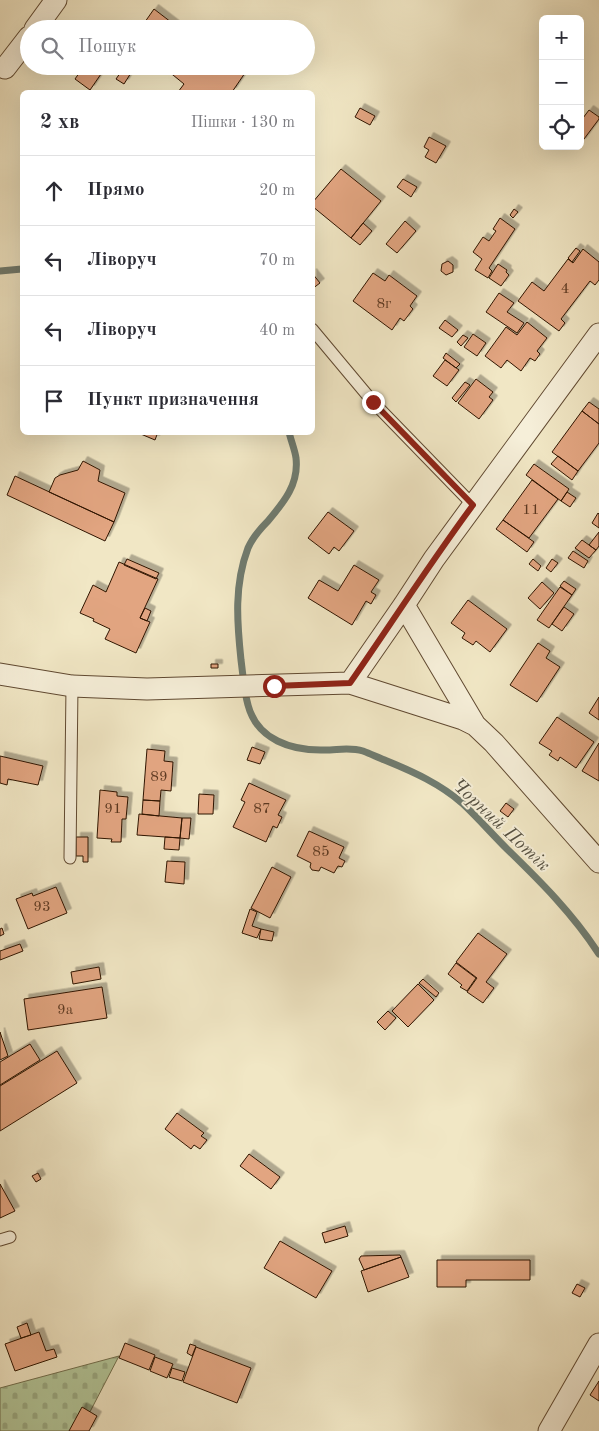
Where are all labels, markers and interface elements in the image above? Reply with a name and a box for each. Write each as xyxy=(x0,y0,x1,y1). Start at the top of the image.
map controls xyxy=(539,15,584,150)
button: + xyxy=(539,15,584,60)
search box xyxy=(20,20,315,75)
icon: search xyxy=(38,34,66,62)
text: Пошук xyxy=(78,38,136,57)
button: − xyxy=(539,60,584,105)
button: locate xyxy=(539,105,584,150)
text: 2 хв xyxy=(40,112,79,133)
text: Пішки · 130 m xyxy=(191,115,295,131)
icon: ahead xyxy=(40,177,68,205)
text: Прямо xyxy=(87,181,145,200)
text: 20 m xyxy=(259,183,295,199)
icon: left xyxy=(40,247,68,275)
text: Ліворуч xyxy=(87,251,157,270)
text: 70 m xyxy=(259,253,295,269)
house number: 4 xyxy=(561,282,569,297)
house number: 8г xyxy=(376,297,392,312)
icon: left xyxy=(40,317,68,345)
text: Ліворуч xyxy=(87,321,157,340)
text: 40 m xyxy=(259,323,295,339)
icon: arrive xyxy=(40,387,68,415)
text: Пункт призначення xyxy=(87,391,259,410)
route end xyxy=(362,391,385,414)
house number: 11 xyxy=(522,503,540,518)
route start xyxy=(263,675,286,698)
house number: 89 xyxy=(150,770,168,785)
water label: Чорний Потік xyxy=(448,776,553,876)
house number: 91 xyxy=(104,802,122,817)
house number: 87 xyxy=(253,802,271,817)
house number: 85 xyxy=(312,845,330,860)
house number: 93 xyxy=(33,900,51,915)
house number: 9а xyxy=(57,1003,74,1018)

